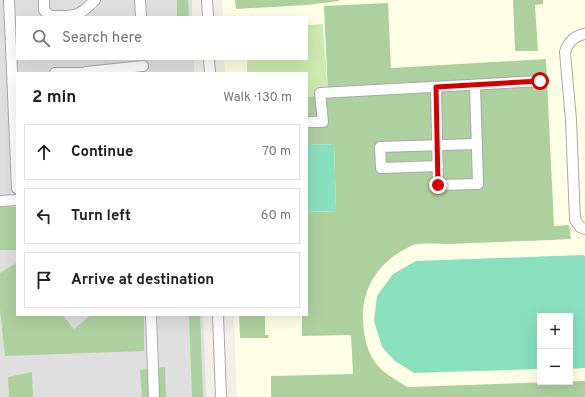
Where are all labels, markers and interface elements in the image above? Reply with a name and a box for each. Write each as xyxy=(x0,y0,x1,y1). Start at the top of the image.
search box xyxy=(16,16,308,60)
icon: search xyxy=(30,27,52,49)
text: Search here xyxy=(62,29,142,48)
route start xyxy=(531,72,549,90)
text: 2 min xyxy=(32,87,76,109)
text: Walk · 130 m xyxy=(223,90,292,106)
icon: ahead xyxy=(33,141,55,163)
text: Continue xyxy=(71,143,133,162)
text: 70 m xyxy=(262,144,291,160)
route end xyxy=(429,176,447,194)
icon: left xyxy=(33,205,55,227)
text: Turn left xyxy=(71,207,131,226)
text: 60 m xyxy=(261,208,291,224)
icon: arrive xyxy=(33,269,55,291)
text: Arrive at destination xyxy=(71,271,214,290)
map controls xyxy=(537,313,573,385)
button: + xyxy=(537,313,573,349)
button: − xyxy=(537,349,573,385)

